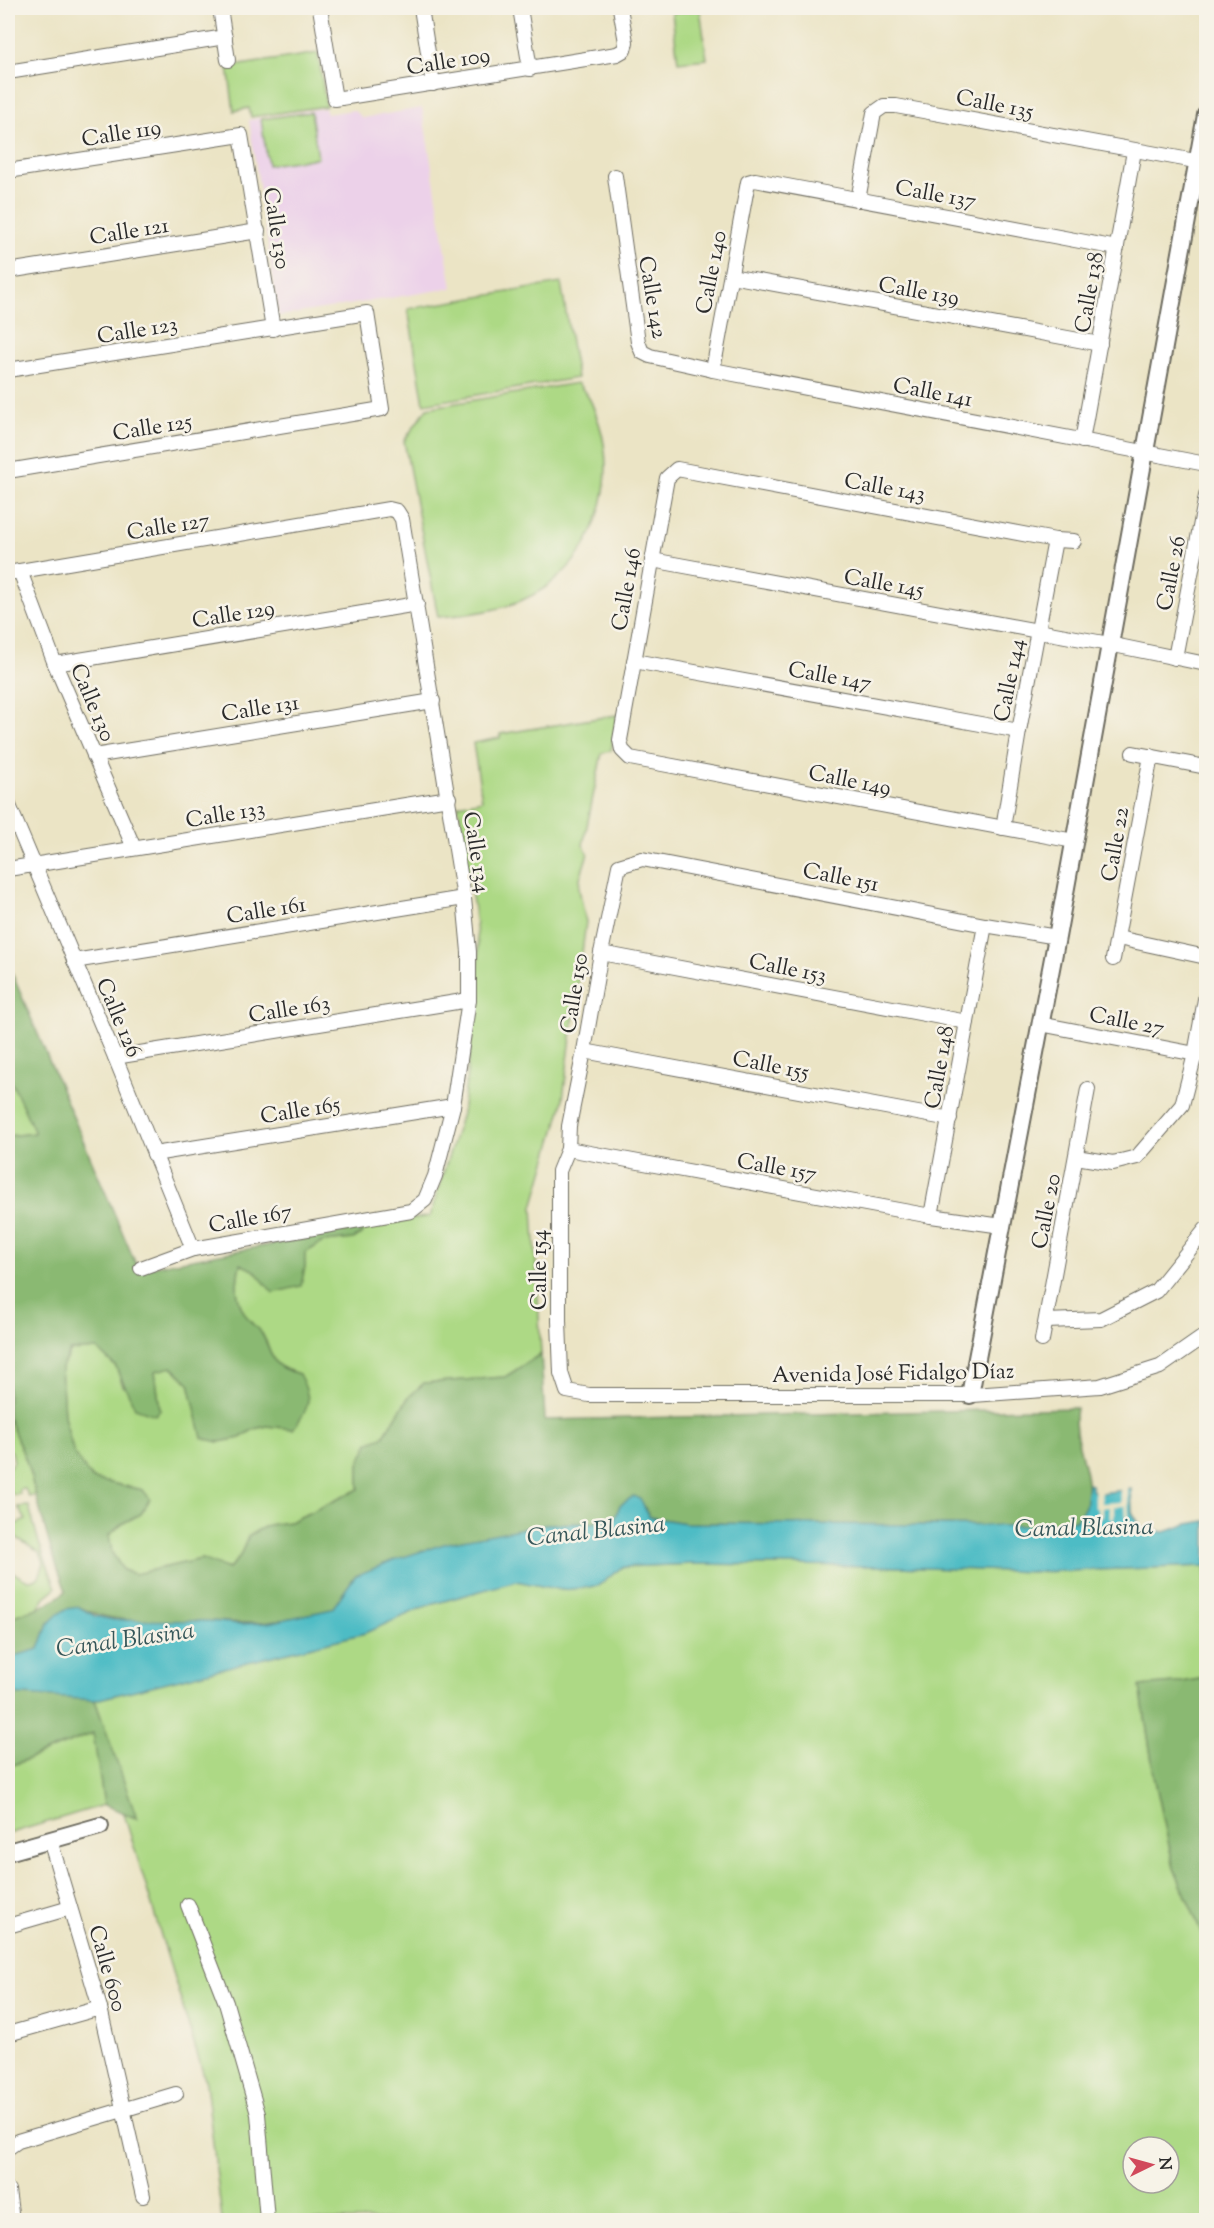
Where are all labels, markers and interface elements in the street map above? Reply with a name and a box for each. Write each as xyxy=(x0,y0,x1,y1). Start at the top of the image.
street label: Calle 109 xyxy=(404,41,493,85)
street label: Calle 135 xyxy=(953,83,1036,129)
street label: Calle 119 xyxy=(79,113,163,157)
street label: Calle 137 xyxy=(892,173,979,219)
street label: Calle 130 xyxy=(253,185,297,272)
street label: Calle 121 xyxy=(88,211,172,255)
street label: Calle 140 xyxy=(689,228,737,317)
street label: Calle 138 xyxy=(1068,249,1114,336)
street label: Calle 142 xyxy=(628,254,674,341)
street label: Calle 139 xyxy=(876,270,961,316)
street label: Calle 123 xyxy=(95,310,180,354)
street label: Calle 141 xyxy=(890,371,976,417)
street label: Calle 125 xyxy=(111,407,195,451)
street label: Calle 143 xyxy=(841,466,928,512)
street label: Calle 127 xyxy=(125,506,212,550)
street label: Calle 26 xyxy=(1150,533,1196,614)
street label: Calle 146 xyxy=(605,545,651,634)
street label: Calle 145 xyxy=(841,562,926,608)
street label: Calle 129 xyxy=(190,594,277,638)
street label: Calle 144 xyxy=(987,636,1035,725)
street label: Calle 147 xyxy=(785,655,874,701)
street label: Calle 130 xyxy=(60,659,122,747)
street label: Calle 131 xyxy=(219,688,302,732)
street label: Calle 149 xyxy=(805,758,894,806)
street label: Calle 133 xyxy=(184,794,267,838)
street label: Calle 22 xyxy=(1095,805,1139,884)
street label: Calle 134 xyxy=(453,809,497,895)
street label: Calle 151 xyxy=(800,856,882,902)
street label: Calle 161 xyxy=(224,890,309,934)
street label: Calle 153 xyxy=(746,947,829,993)
street label: Calle 150 xyxy=(554,951,598,1036)
street label: Calle 126 xyxy=(86,974,148,1063)
street label: Calle 163 xyxy=(247,989,332,1033)
street label: Calle 27 xyxy=(1086,1000,1167,1046)
street label: Calle 148 xyxy=(918,1023,964,1112)
street label: Calle 155 xyxy=(729,1044,812,1090)
street label: Calle 165 xyxy=(258,1090,343,1134)
street label: Calle 157 xyxy=(734,1146,819,1192)
street label: Calle 20 xyxy=(1025,1171,1071,1252)
street label: Calle 167 xyxy=(206,1197,295,1243)
street label: Calle 154 xyxy=(525,1230,557,1310)
street label: Avenida José Fidalgo Díaz xyxy=(772,1357,1014,1393)
water label: Canal Blasina xyxy=(525,1508,667,1556)
water label: Canal Blasina xyxy=(1014,1511,1154,1547)
water label: Canal Blasina xyxy=(54,1614,196,1667)
street label: Calle 600 xyxy=(79,1922,134,2016)
north arrow xyxy=(1121,2135,1181,2195)
text: N xyxy=(1151,2157,1175,2171)

